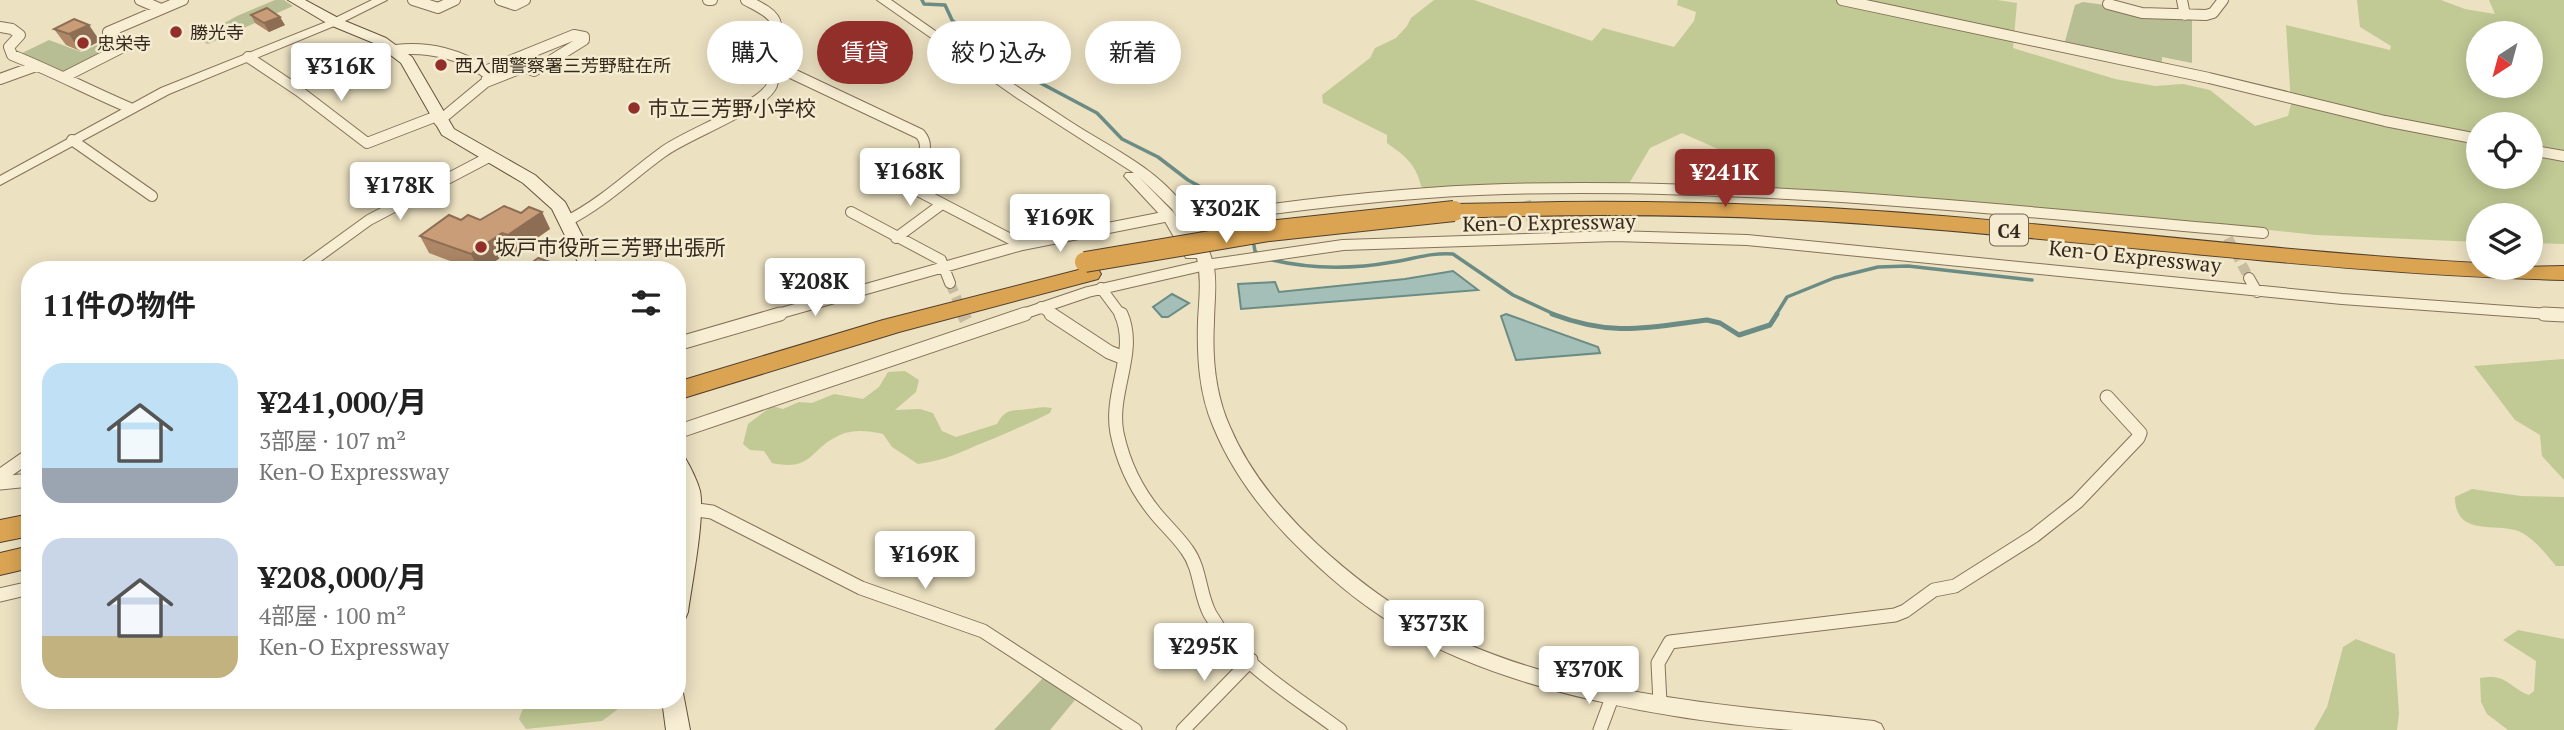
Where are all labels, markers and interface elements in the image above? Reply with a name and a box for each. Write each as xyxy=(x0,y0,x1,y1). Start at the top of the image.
place label: 勝光寺 xyxy=(190,20,244,44)
chip: 購入 xyxy=(707,21,803,84)
chip: 賃貸 xyxy=(817,21,913,84)
chip: 絞り込み xyxy=(927,21,1071,84)
chip: 新着 xyxy=(1085,21,1181,84)
north arrow xyxy=(2466,21,2543,98)
map controls xyxy=(2466,21,2543,280)
marker: 勝光寺 xyxy=(168,24,184,40)
place label: 忠栄寺 xyxy=(97,31,151,55)
marker: 忠栄寺 xyxy=(75,35,91,51)
pin: ¥316K xyxy=(292,43,390,103)
text: ¥316K xyxy=(307,50,375,81)
place label: 西入間警察署三芳野駐在所 xyxy=(455,53,671,77)
marker: 西入間警察署三芳野駐在所 xyxy=(433,57,449,73)
place label: 市立三芳野小学校 xyxy=(648,94,816,122)
marker: 市立三芳野小学校 xyxy=(626,100,642,116)
button: locate xyxy=(2466,112,2543,189)
pin: ¥168K xyxy=(861,148,959,208)
pin: ¥241K xyxy=(1676,150,1774,209)
text: ¥168K xyxy=(876,155,944,186)
text: ¥241K xyxy=(1691,156,1759,187)
pin: ¥178K xyxy=(351,162,449,222)
text: ¥178K xyxy=(366,169,434,200)
pin: ¥302K xyxy=(1177,186,1275,245)
text: ¥302K xyxy=(1192,192,1260,223)
pin: ¥169K xyxy=(1011,194,1109,254)
text: ¥169K xyxy=(1026,201,1094,232)
button: layers xyxy=(2466,203,2543,280)
street label: Ken-O Expressway xyxy=(1462,206,1636,238)
road number: C4 xyxy=(1990,214,2028,246)
place label: 坂戸市役所三芳野出張所 xyxy=(495,233,726,261)
street label: Ken-O Expressway xyxy=(2047,233,2223,279)
marker: 坂戸市役所三芳野出張所 xyxy=(473,239,489,255)
pin: ¥208K xyxy=(766,258,864,318)
text: ¥208K xyxy=(781,265,849,296)
icon: filters xyxy=(627,284,665,322)
text: 11件の物件 xyxy=(42,285,196,325)
text: ¥241,000/月 xyxy=(259,382,427,422)
icon: home xyxy=(98,391,182,475)
text: 3部屋 · 107 m² xyxy=(259,425,406,456)
text: Ken-O Expressway xyxy=(259,456,449,487)
pin: ¥169K xyxy=(876,532,974,591)
text: ¥169K xyxy=(891,538,959,569)
text: ¥208,000/月 xyxy=(259,557,427,597)
icon: home xyxy=(98,566,182,650)
text: 4部屋 · 100 m² xyxy=(259,600,406,631)
pin: ¥373K xyxy=(1385,600,1483,660)
text: ¥373K xyxy=(1400,607,1468,638)
pin: ¥295K xyxy=(1155,624,1253,683)
text: ¥295K xyxy=(1170,630,1238,661)
text: Ken-O Expressway xyxy=(259,631,449,662)
pin: ¥370K xyxy=(1540,646,1638,706)
text: ¥370K xyxy=(1555,653,1623,684)

